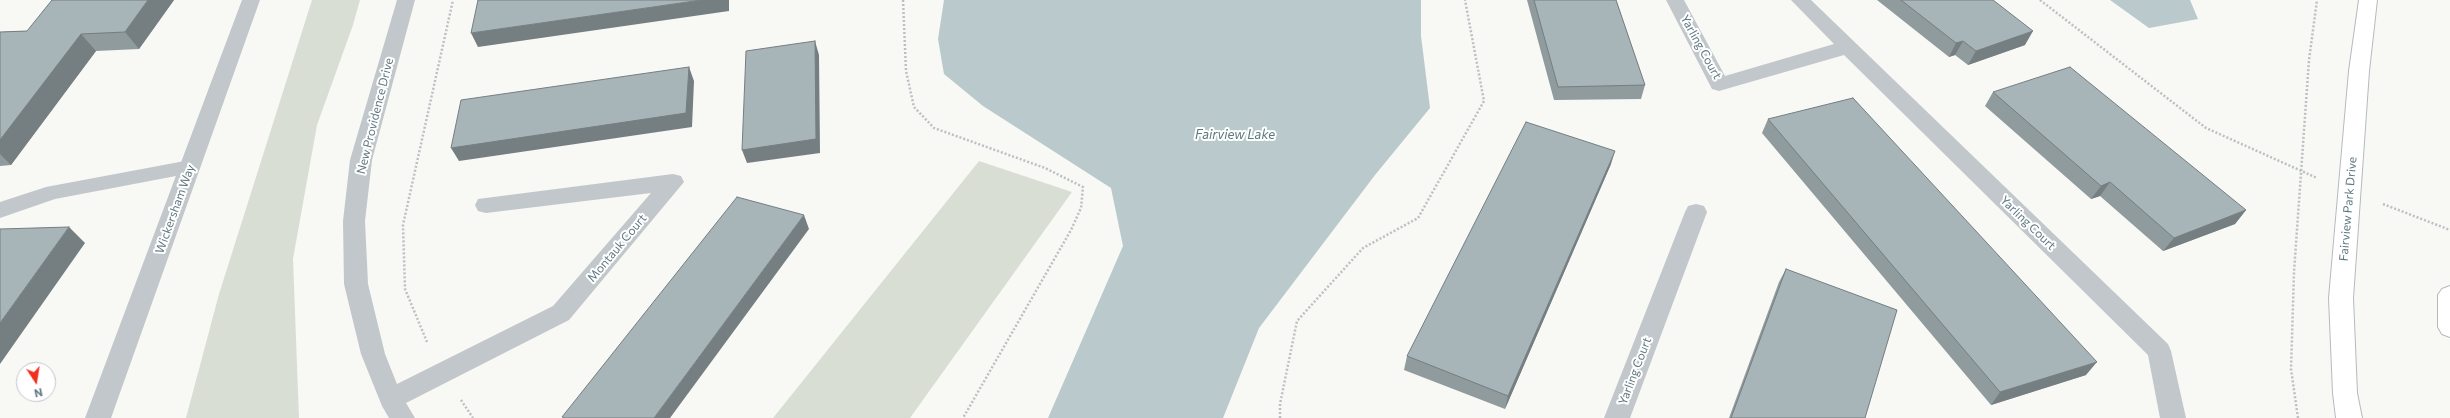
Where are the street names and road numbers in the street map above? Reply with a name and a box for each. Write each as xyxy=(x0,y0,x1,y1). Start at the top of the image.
street label: Yarling Court xyxy=(1677,12,1725,82)
street label: New Providence Drive xyxy=(354,56,396,176)
street label: Fairview Park Drive xyxy=(2336,156,2360,262)
street label: Wickersham Way xyxy=(152,162,198,256)
street label: Yarling Court xyxy=(1997,193,2059,253)
street label: Montauk Court xyxy=(584,211,650,285)
street label: Yarling Court xyxy=(1616,335,1654,407)

